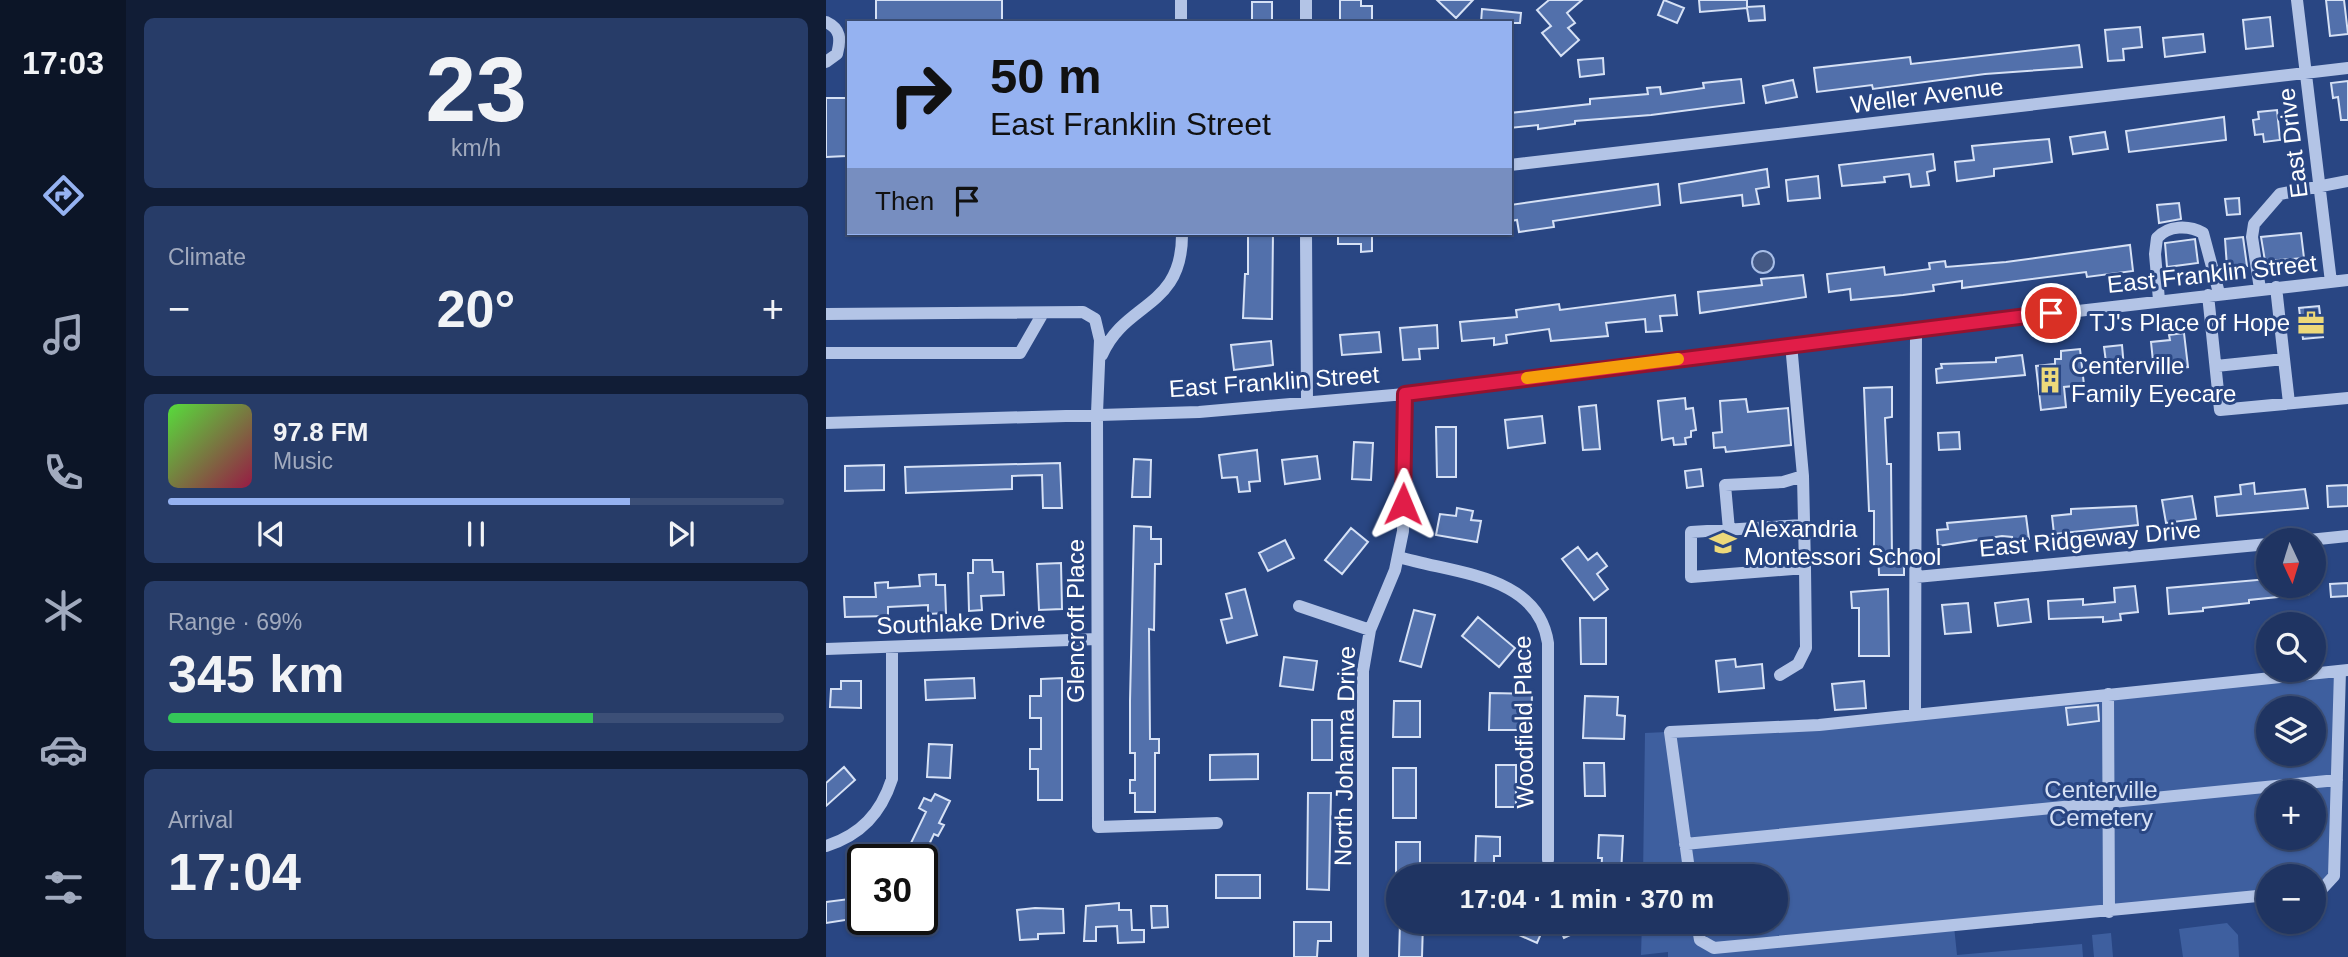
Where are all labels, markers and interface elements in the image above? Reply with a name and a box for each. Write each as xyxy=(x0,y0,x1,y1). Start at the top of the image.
text: 23 xyxy=(425,39,527,140)
text: 17:03 xyxy=(22,45,104,81)
icon: right xyxy=(875,49,966,140)
text: 50 m xyxy=(990,49,1102,103)
street label: Weller Avenue xyxy=(1849,73,2005,118)
street label: East Drive xyxy=(2272,86,2313,200)
text: East Franklin Street xyxy=(990,106,1271,142)
text: km/h xyxy=(451,135,501,161)
icon: directions xyxy=(39,171,88,220)
icon: arrive xyxy=(948,182,986,220)
text: Then xyxy=(875,186,934,216)
text: Climate xyxy=(168,244,246,270)
street label: East Franklin Street xyxy=(2106,249,2318,298)
text: 20° xyxy=(437,280,515,338)
pin xyxy=(2021,283,2081,343)
text: − xyxy=(168,288,190,330)
text: + xyxy=(762,288,784,330)
icon: arrive xyxy=(2032,294,2070,332)
office icon: TJ's Place of Hope xyxy=(2296,308,2326,338)
place label: TJ's Place of Hope xyxy=(2089,309,2290,336)
icon: music xyxy=(39,310,88,359)
place label: Centerville Family Eyecare xyxy=(2071,352,2236,407)
street label: East Franklin Street xyxy=(1168,361,1380,402)
building icon: Centerville Family Eyecare xyxy=(2035,365,2065,395)
text: 97.8 FM xyxy=(273,417,368,447)
icon: phone xyxy=(39,448,88,497)
text: Music xyxy=(273,448,333,474)
position arrow xyxy=(1366,467,1440,541)
icon: previous xyxy=(252,515,290,553)
icon: pause xyxy=(457,515,495,553)
icon: next xyxy=(662,515,700,553)
place label: Alexandria Montessori School xyxy=(1744,515,1941,570)
street label: East Ridgeway Drive xyxy=(1978,515,2202,562)
school or university icon: Alexandria Montessori School xyxy=(1708,528,1738,558)
north arrow xyxy=(2256,528,2326,598)
map controls xyxy=(2256,528,2326,934)
street label: Glencroft Place xyxy=(1062,539,1089,703)
icon: climate xyxy=(39,586,88,635)
street label: Southlake Drive xyxy=(876,606,1046,639)
text: Range · 69% xyxy=(168,609,302,635)
button: search xyxy=(2256,612,2326,682)
street label: Woodfield Place xyxy=(1508,635,1539,809)
text: 345 km xyxy=(168,645,344,703)
street label: North Johanna Drive xyxy=(1329,646,1360,866)
button: layers xyxy=(2256,696,2326,766)
icon: car xyxy=(39,725,88,774)
park label: Centerville Cemetery xyxy=(2044,776,2158,831)
button: + xyxy=(2256,780,2326,850)
text: Arrival xyxy=(168,807,233,833)
text: 17:04 xyxy=(168,843,301,901)
speed limit sign: 30 xyxy=(847,844,938,935)
icon: filters xyxy=(39,863,88,912)
button: − xyxy=(2256,864,2326,934)
text: 17:04 · 1 min · 370 m xyxy=(1460,884,1714,914)

